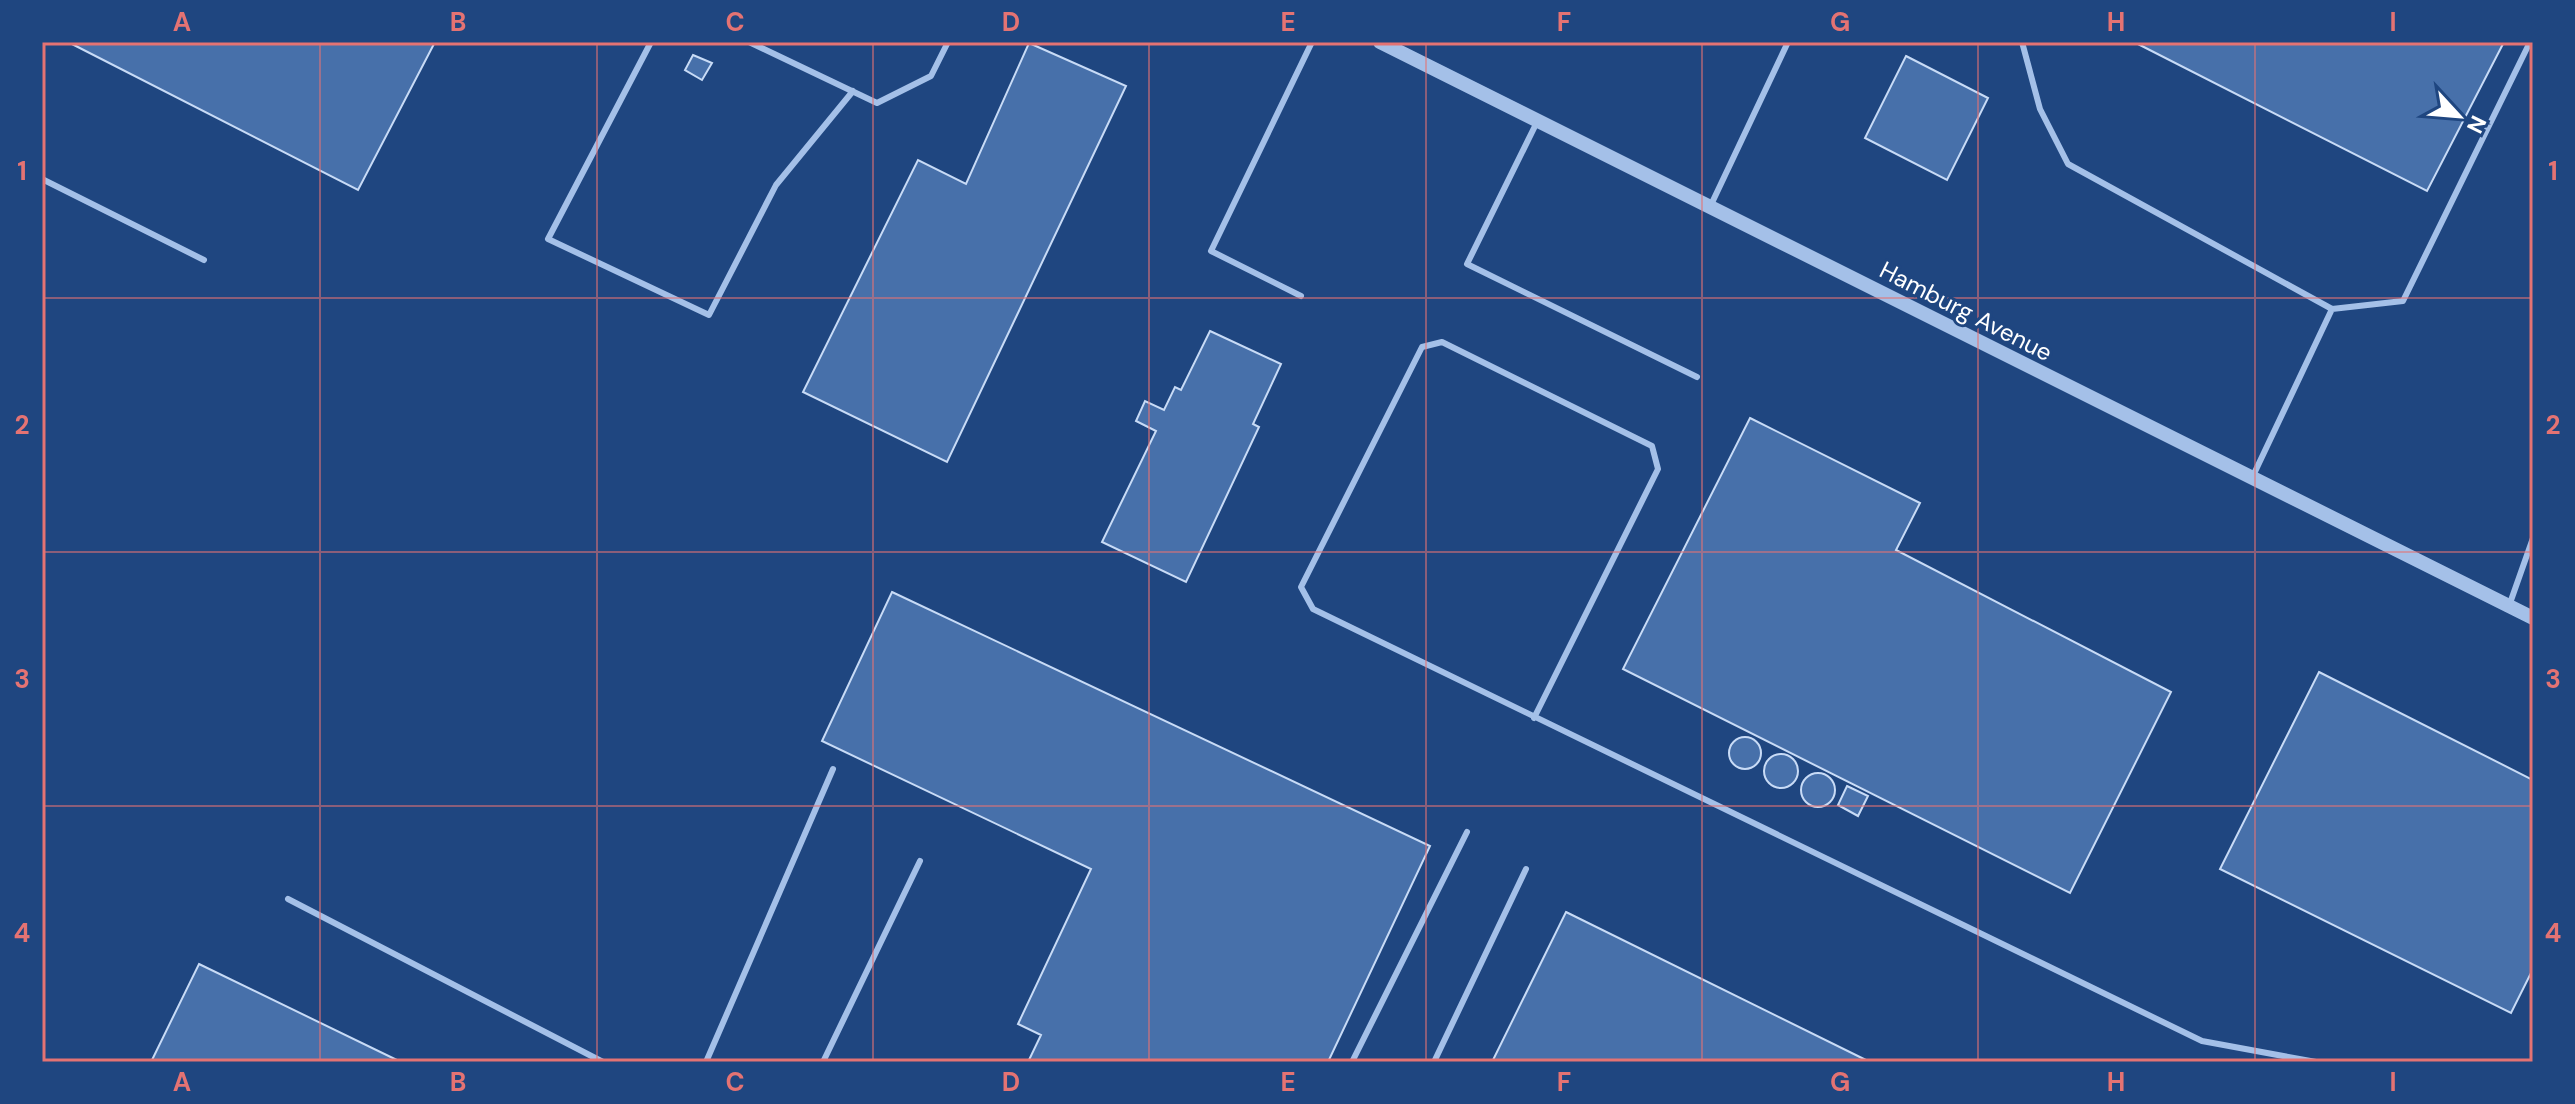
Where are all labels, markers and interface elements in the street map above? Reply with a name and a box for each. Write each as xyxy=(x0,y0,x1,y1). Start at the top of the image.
text: A xyxy=(173,5,191,39)
text: B xyxy=(450,5,466,39)
text: C xyxy=(725,5,745,39)
text: D xyxy=(1002,5,1020,39)
text: E xyxy=(1280,5,1296,39)
text: F xyxy=(1557,5,1571,39)
text: G xyxy=(1830,5,1850,39)
text: H xyxy=(2107,5,2125,39)
text: I xyxy=(2389,5,2397,39)
north arrow xyxy=(2419,76,2499,156)
text: N xyxy=(2460,111,2493,138)
text: 1 xyxy=(17,154,27,188)
text: 1 xyxy=(2548,154,2558,188)
street label: Hamburg Avenue xyxy=(1875,254,2057,368)
text: 2 xyxy=(14,408,30,442)
text: 2 xyxy=(2545,408,2561,442)
text: 3 xyxy=(14,662,30,696)
text: 3 xyxy=(2545,662,2561,696)
text: 4 xyxy=(14,916,30,950)
text: 4 xyxy=(2545,916,2561,950)
text: A xyxy=(173,1065,191,1099)
text: B xyxy=(450,1065,466,1099)
text: C xyxy=(725,1065,745,1099)
text: D xyxy=(1002,1065,1020,1099)
text: E xyxy=(1280,1065,1296,1099)
text: F xyxy=(1557,1065,1571,1099)
text: G xyxy=(1830,1065,1850,1099)
text: H xyxy=(2107,1065,2125,1099)
text: I xyxy=(2389,1065,2397,1099)

